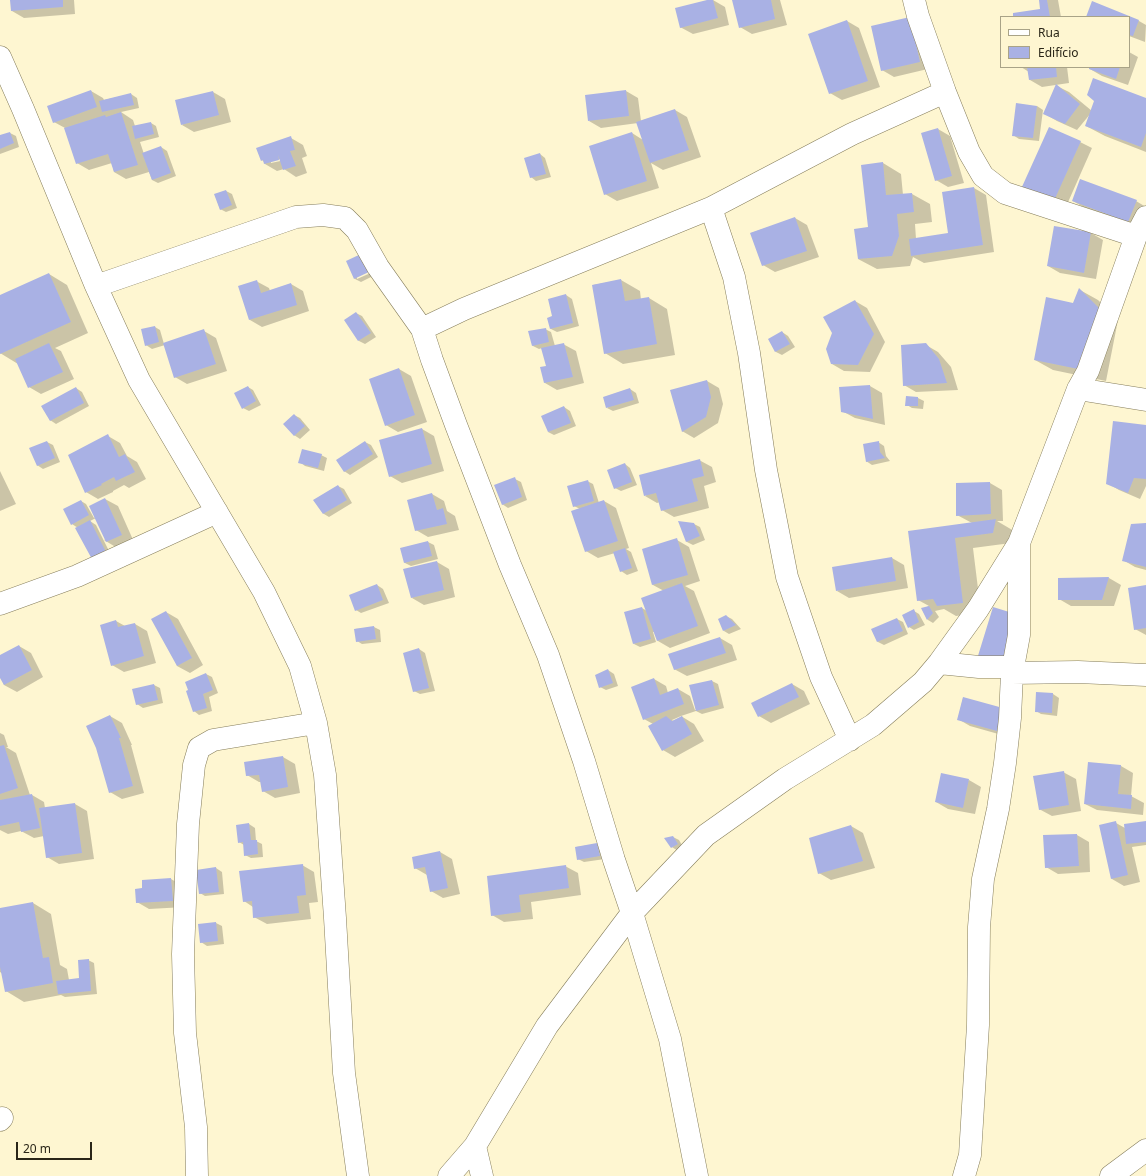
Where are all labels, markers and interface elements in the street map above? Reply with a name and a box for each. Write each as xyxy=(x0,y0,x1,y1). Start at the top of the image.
legend xyxy=(1000,16,1130,68)
text: Rua xyxy=(1038,24,1060,41)
text: Edifício xyxy=(1038,44,1079,61)
scale bar xyxy=(18,1134,94,1160)
text: 20 m xyxy=(23,1140,51,1157)

